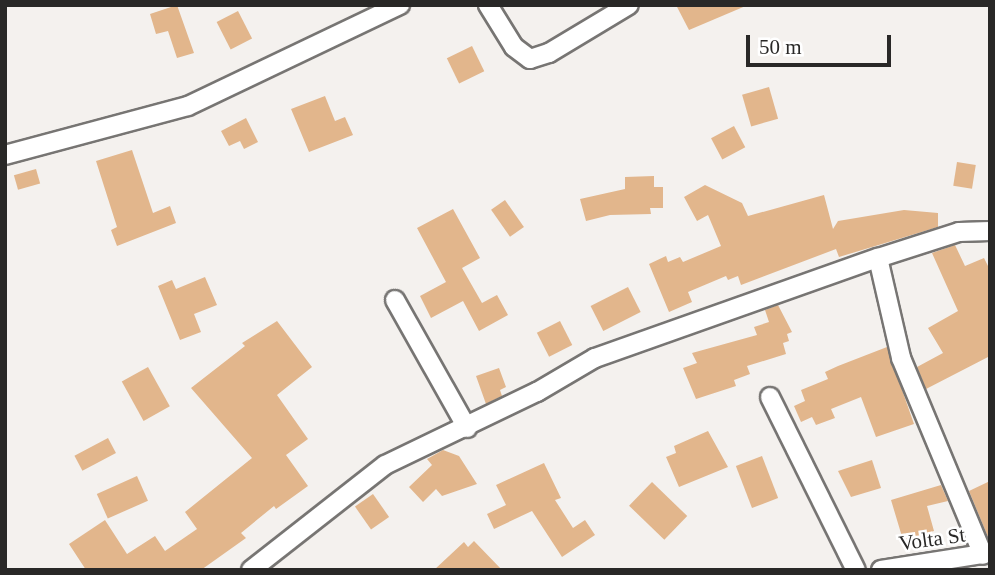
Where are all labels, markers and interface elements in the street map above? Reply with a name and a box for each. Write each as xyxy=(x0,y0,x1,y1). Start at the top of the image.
scale bar xyxy=(750,21,895,65)
text: 50 m xyxy=(759,35,802,59)
street label: Volta St xyxy=(897,522,967,556)

